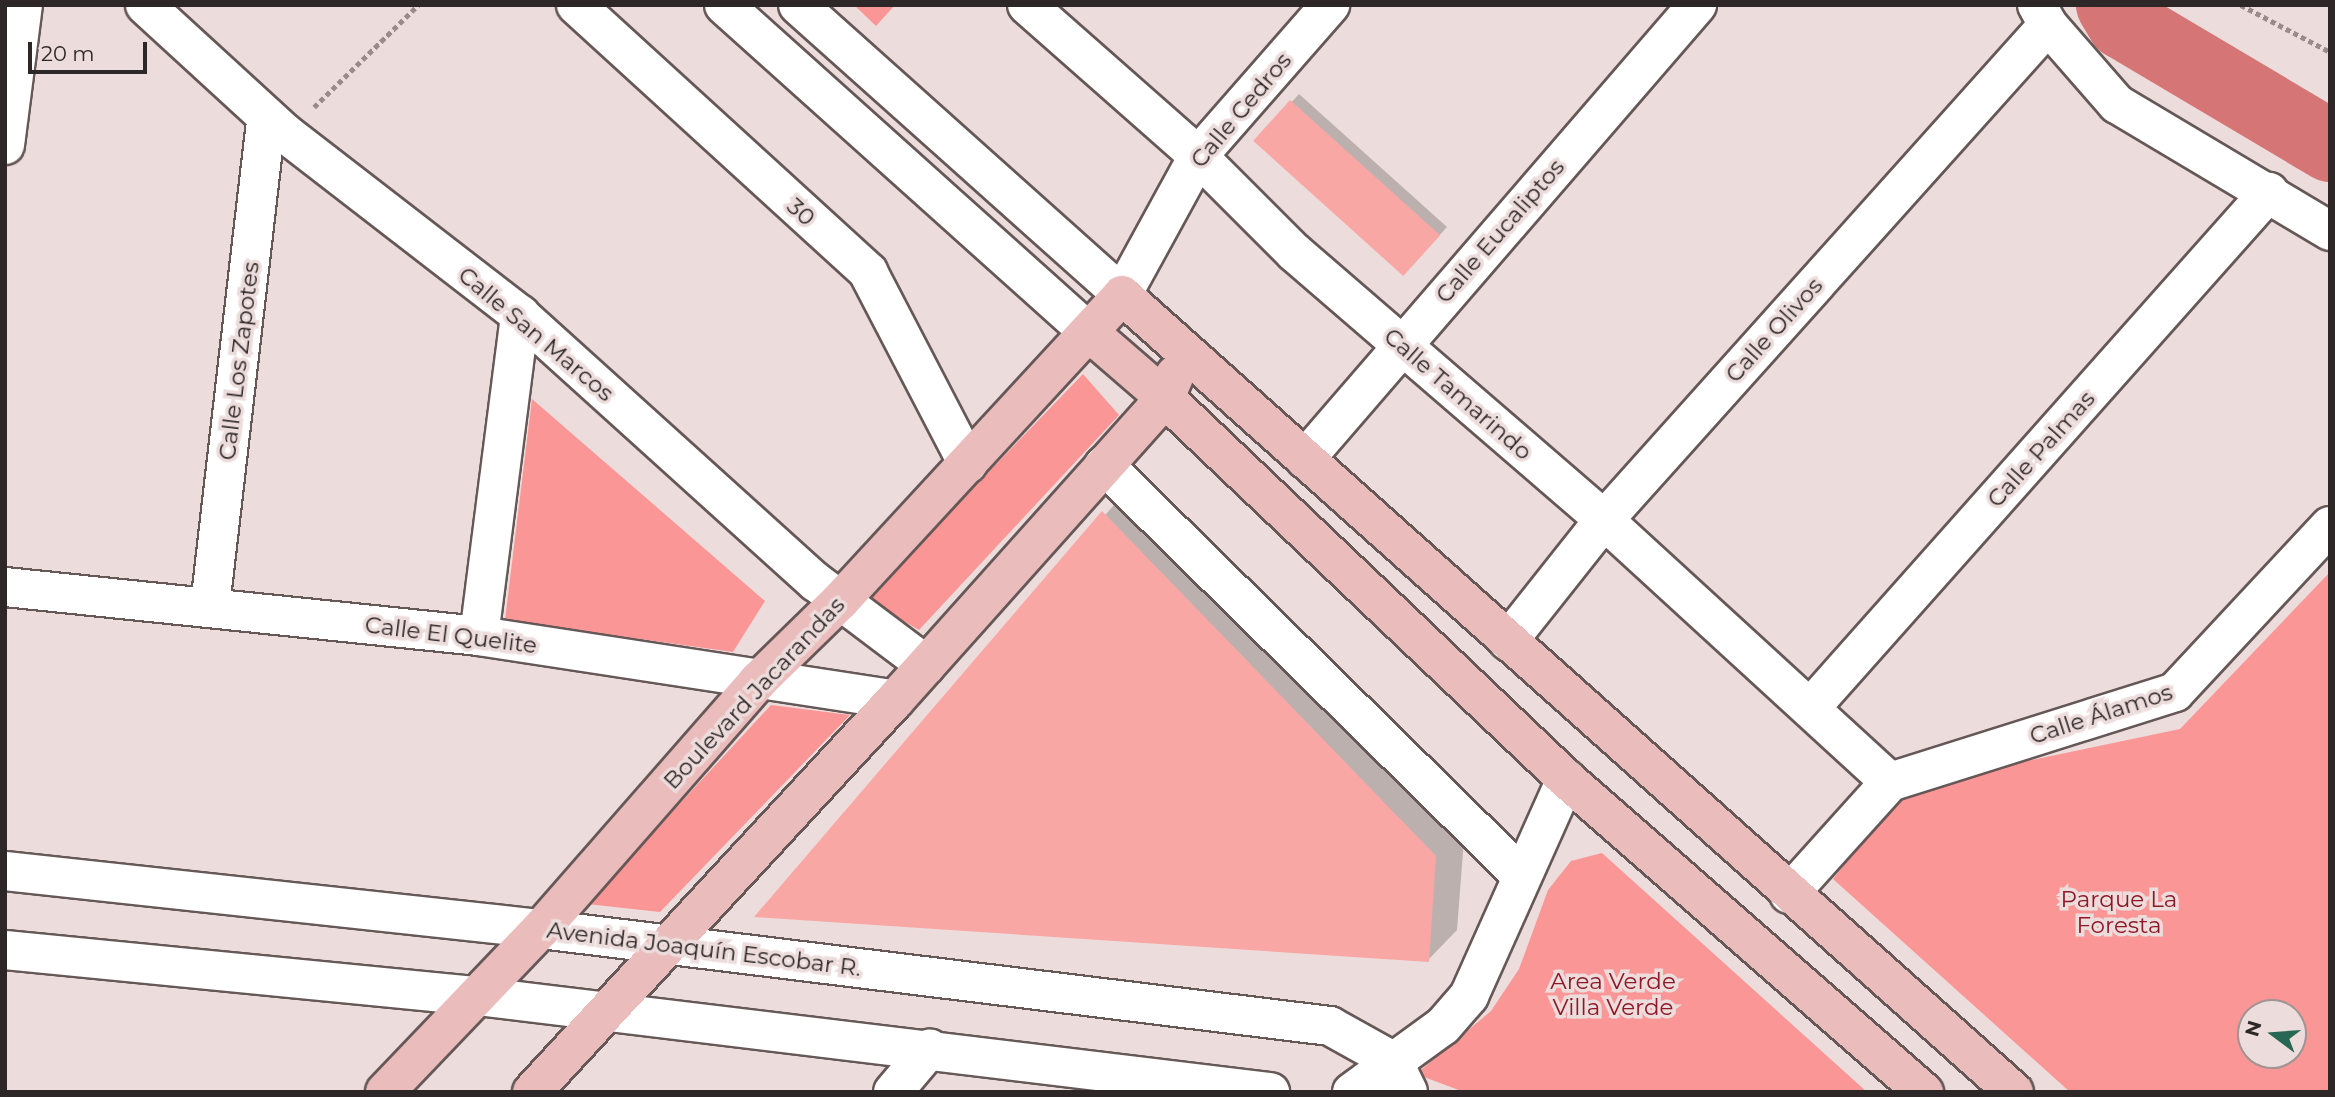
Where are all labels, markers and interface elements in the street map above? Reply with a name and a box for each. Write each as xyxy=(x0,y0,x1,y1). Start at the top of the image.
scale bar xyxy=(32,28,150,72)
text: 20 m xyxy=(41,41,95,66)
street label: Calle Cedros xyxy=(1185,47,1297,173)
street label: Calle Eucaliptos xyxy=(1430,153,1570,309)
street label: 30 xyxy=(781,192,821,232)
street label: Calle Los Zapotes xyxy=(213,260,265,462)
street label: Calle San Marcos xyxy=(453,261,619,407)
street label: Calle Olivos xyxy=(1720,272,1828,388)
street label: Calle Tamarindo xyxy=(1378,322,1538,466)
street label: Calle Palmas xyxy=(1982,385,2100,513)
street label: Boulevard Jacarandas xyxy=(658,591,850,795)
street label: Calle El Quelite xyxy=(363,611,539,659)
street label: Calle Álamos xyxy=(2026,678,2176,750)
park label: Parque La Foresta xyxy=(2061,885,2177,939)
street label: Avenida Joaquín Escobar R. xyxy=(545,916,863,982)
park label: Area Verde Villa Verde xyxy=(1550,967,1676,1021)
north arrow xyxy=(2237,999,2307,1069)
text: N xyxy=(2240,1018,2266,1039)

